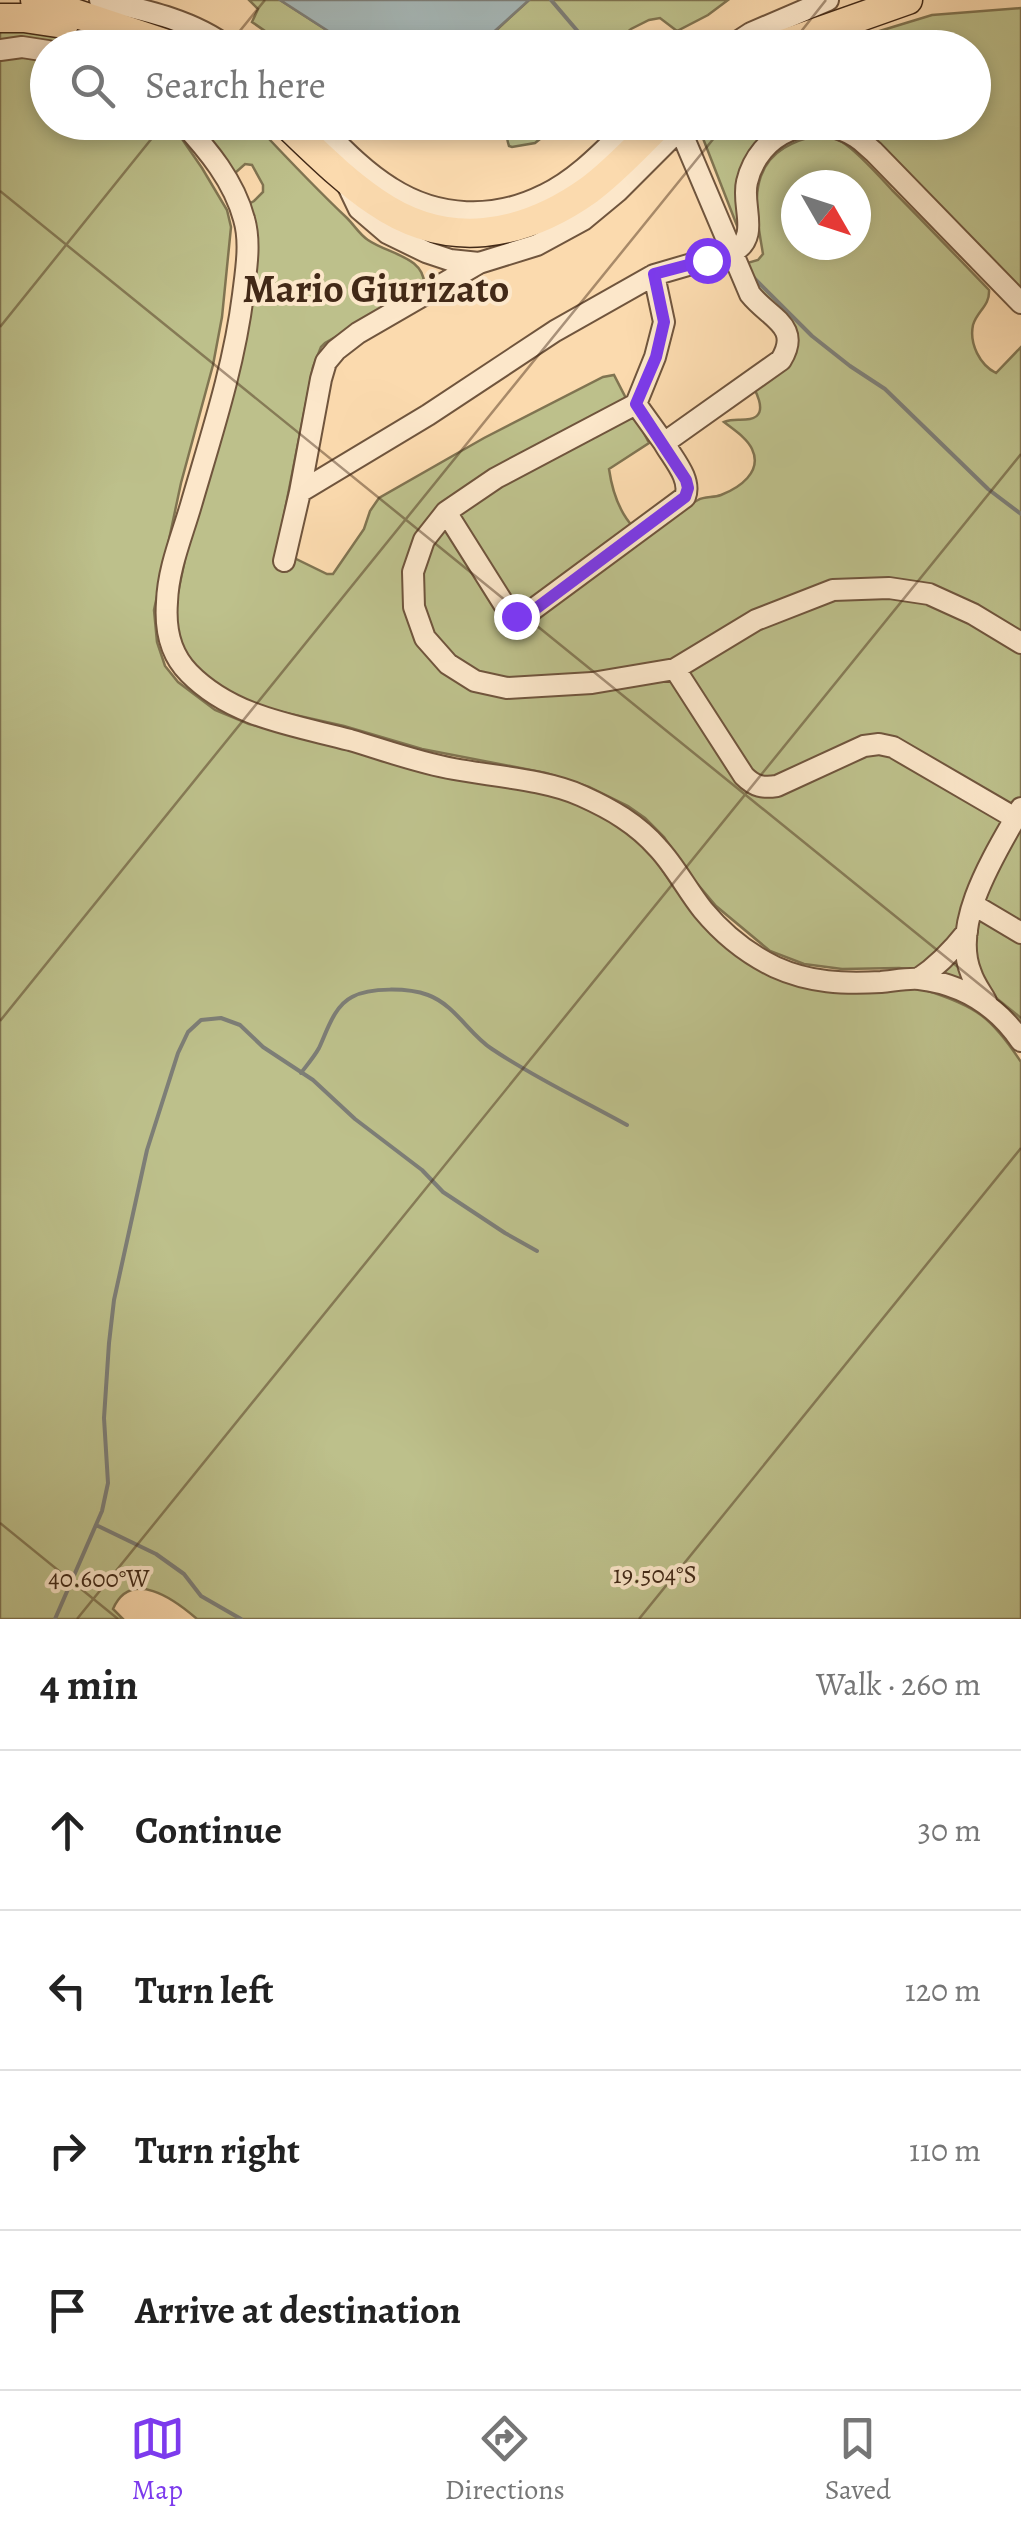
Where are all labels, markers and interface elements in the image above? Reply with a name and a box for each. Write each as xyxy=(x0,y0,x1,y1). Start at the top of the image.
search box xyxy=(30,30,991,140)
icon: search xyxy=(65,58,120,113)
text: Search here xyxy=(145,59,326,111)
north arrow xyxy=(781,170,871,260)
route start xyxy=(685,238,731,284)
district label: Mario Giurizato xyxy=(243,261,509,316)
route end xyxy=(494,594,540,640)
text: 19.504°S xyxy=(613,1558,697,1592)
text: 40.600°W xyxy=(48,1562,150,1596)
text: 4 min xyxy=(40,1656,138,1713)
text: Walk · 260 m xyxy=(816,1662,981,1706)
icon: ahead xyxy=(40,1803,95,1858)
text: Continue xyxy=(135,1804,282,1856)
text: 30 m xyxy=(918,1808,981,1852)
icon: left xyxy=(40,1963,95,2018)
text: Turn left xyxy=(135,1964,274,2016)
text: 120 m xyxy=(905,1968,981,2012)
icon: right xyxy=(40,2123,95,2178)
text: Turn right xyxy=(135,2124,300,2176)
text: 110 m xyxy=(909,2128,981,2172)
icon: arrive xyxy=(40,2283,95,2338)
text: Arrive at destination xyxy=(135,2284,461,2336)
tab: Map xyxy=(130,2411,185,2509)
tab: Directions xyxy=(445,2411,565,2509)
tab: Saved xyxy=(825,2411,891,2509)

